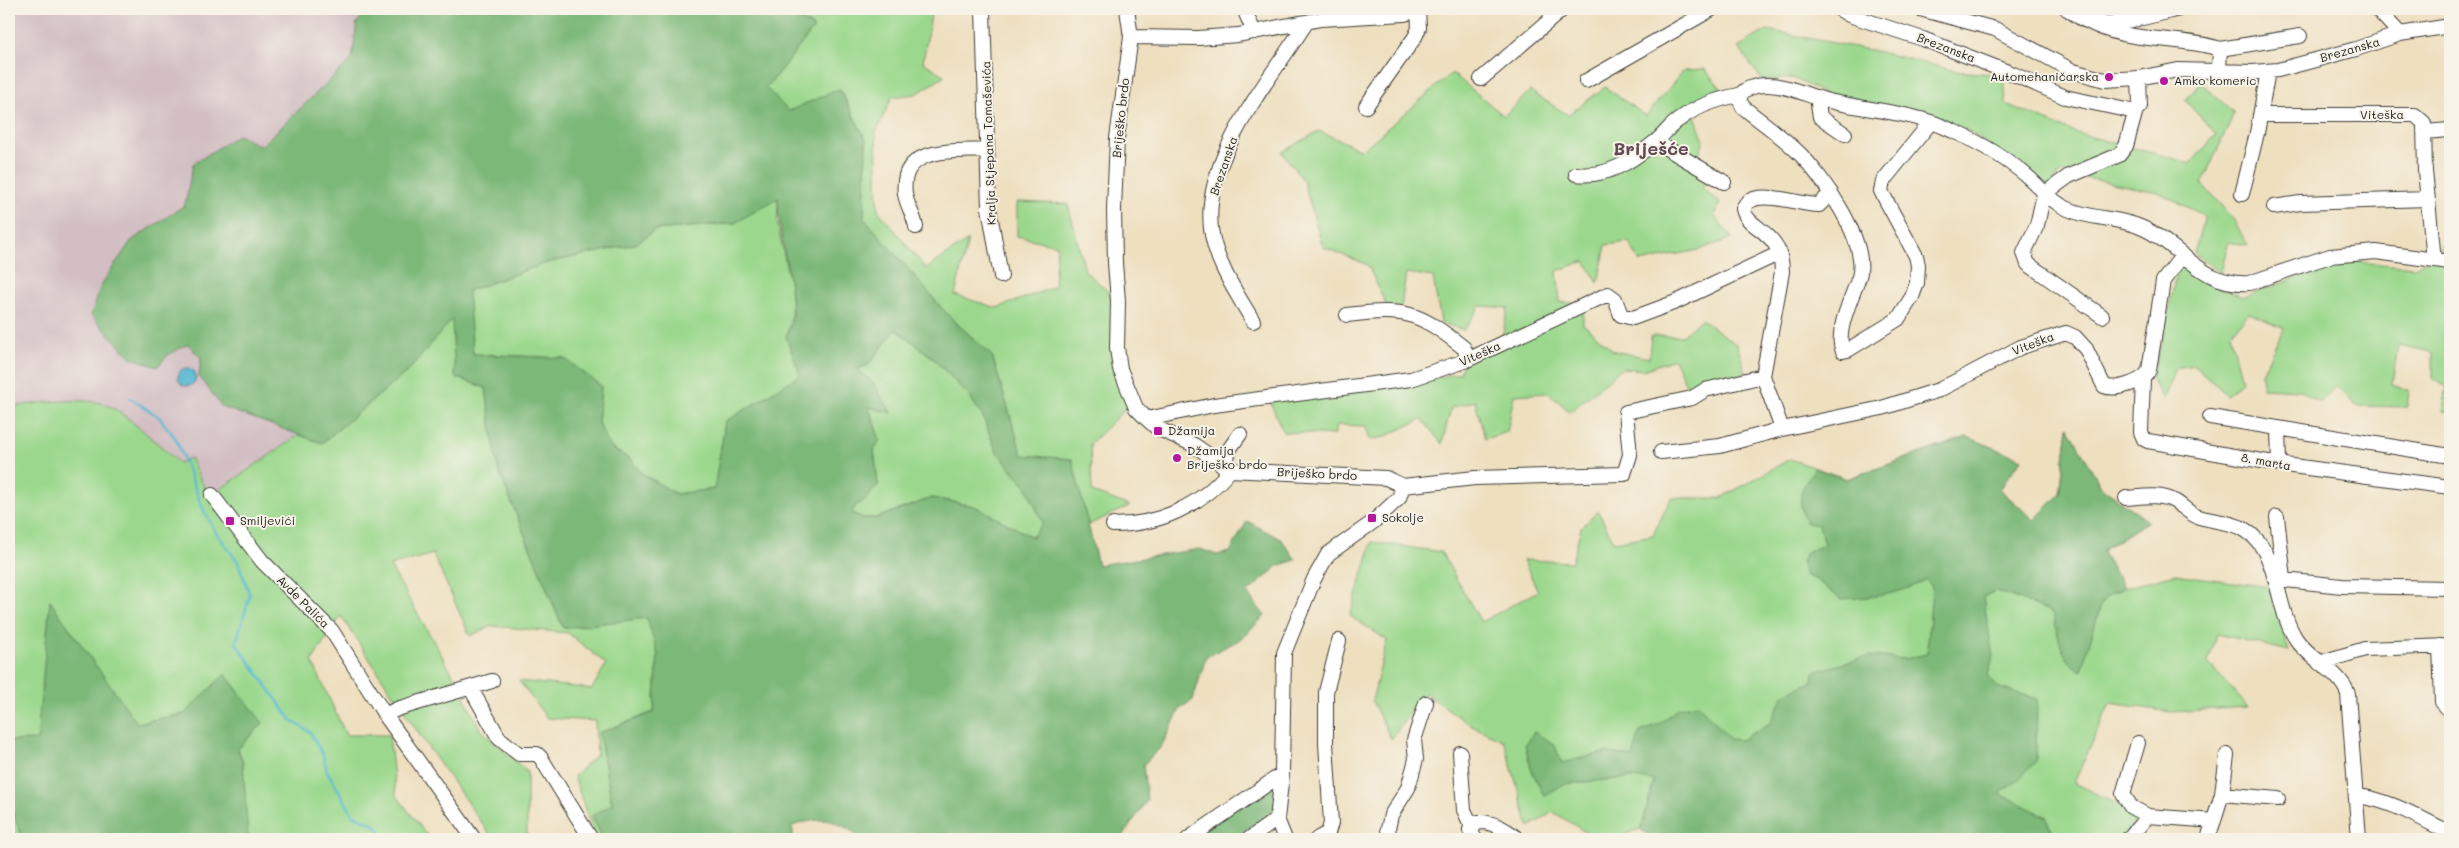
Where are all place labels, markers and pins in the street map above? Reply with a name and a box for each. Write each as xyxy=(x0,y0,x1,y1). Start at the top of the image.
place label: Automehaničarska xyxy=(1990,68,2099,84)
marker: Automehaničarska xyxy=(2103,71,2115,83)
place label: Amko komeric xyxy=(2174,72,2256,88)
marker: Amko komeric xyxy=(2158,75,2170,87)
place label: Džamija xyxy=(1168,422,1215,438)
marker: Džamija xyxy=(1152,425,1164,437)
place label: Džamija Briješko brdo xyxy=(1187,442,1267,472)
marker: Džamija Briješko brdo xyxy=(1171,452,1183,464)
place label: Sokolje xyxy=(1382,509,1424,525)
place label: Smiljevići xyxy=(240,512,295,528)
marker: Sokolje xyxy=(1366,512,1378,524)
marker: Smiljevići xyxy=(224,515,236,527)

